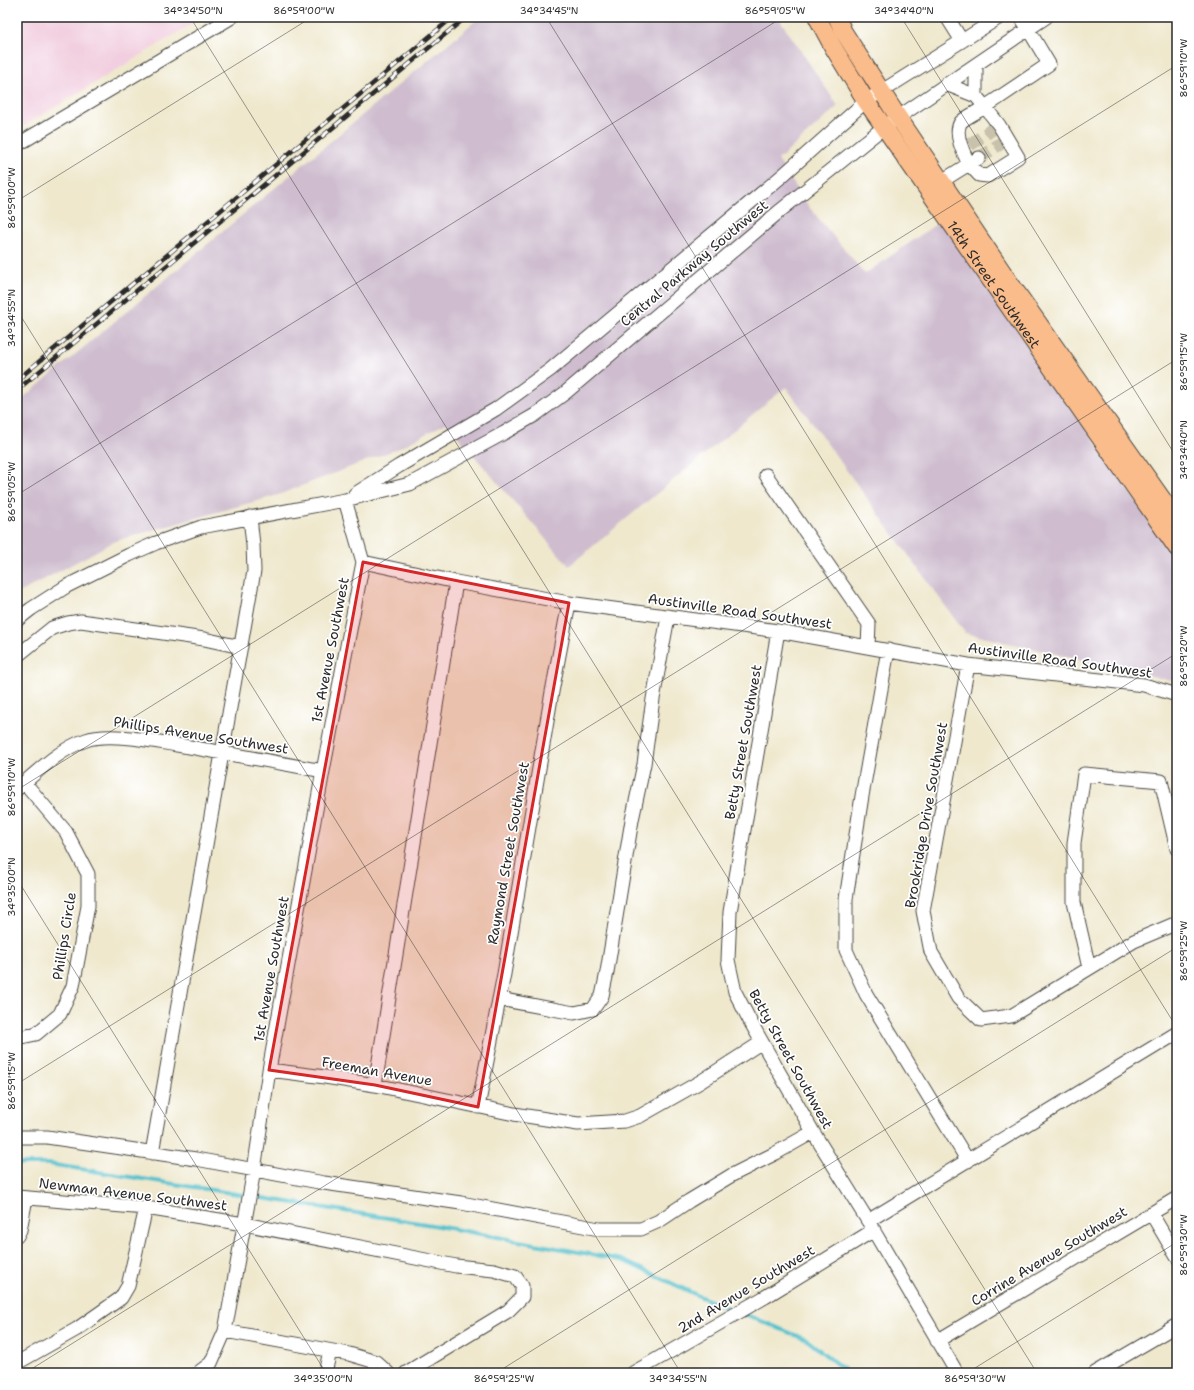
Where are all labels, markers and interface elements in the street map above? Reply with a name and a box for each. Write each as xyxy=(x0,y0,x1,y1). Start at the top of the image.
text: 34°34'50"N xyxy=(163,4,223,17)
text: 86°59'00"W xyxy=(273,4,335,17)
text: 34°34'45"N xyxy=(520,4,578,17)
text: 86°59'05"W xyxy=(745,4,806,17)
text: 34°34'40"N xyxy=(874,4,934,17)
text: 86°59'10"W xyxy=(1177,38,1190,97)
text: 86°59'00"W xyxy=(5,167,18,229)
street label: Central Parkway Southwest xyxy=(616,196,772,330)
street label: 14th Street Southwest xyxy=(943,217,1044,352)
text: 34°34'55"N xyxy=(5,289,18,347)
text: 86°59'15"W xyxy=(1177,333,1190,391)
text: 34°34'40"N xyxy=(1177,420,1190,480)
text: 86°59'05"W xyxy=(5,461,18,522)
street label: 1st Avenue Southwest xyxy=(307,576,353,724)
street label: Austinville Road Southwest xyxy=(647,589,833,633)
text: 86°59'20"W xyxy=(1177,625,1190,687)
street label: Austinville Road Southwest xyxy=(967,638,1153,682)
street label: Betty Street Southwest xyxy=(720,663,766,821)
street label: Phillips Avenue Southwest xyxy=(112,712,290,758)
street label: Brookridge Drive Southwest xyxy=(901,721,951,909)
text: 86°59'10"W xyxy=(5,757,18,816)
street label: Raymond Street Southwest xyxy=(483,760,533,946)
text: 34°35'00"N xyxy=(5,857,18,917)
street label: Phillips Circle xyxy=(48,891,80,981)
street label: 1st Avenue Southwest xyxy=(249,895,293,1043)
text: 86°59'25"W xyxy=(1177,920,1190,981)
street label: Betty Street Southwest xyxy=(745,986,837,1132)
text: 86°59'15"W xyxy=(5,1052,18,1110)
street label: Freeman Avenue xyxy=(320,1052,434,1090)
street label: Newman Avenue Southwest xyxy=(38,1174,228,1214)
street label: Corrine Avenue Southwest xyxy=(968,1202,1130,1310)
text: 86°59'30"W xyxy=(1177,1214,1190,1276)
street label: 2nd Avenue Southwest xyxy=(674,1241,818,1337)
text: 34°35'00"N xyxy=(293,1372,353,1385)
text: 86°59'25"W xyxy=(474,1372,535,1385)
text: 34°34'55"N xyxy=(649,1372,707,1385)
text: 86°59'30"W xyxy=(944,1372,1006,1385)

